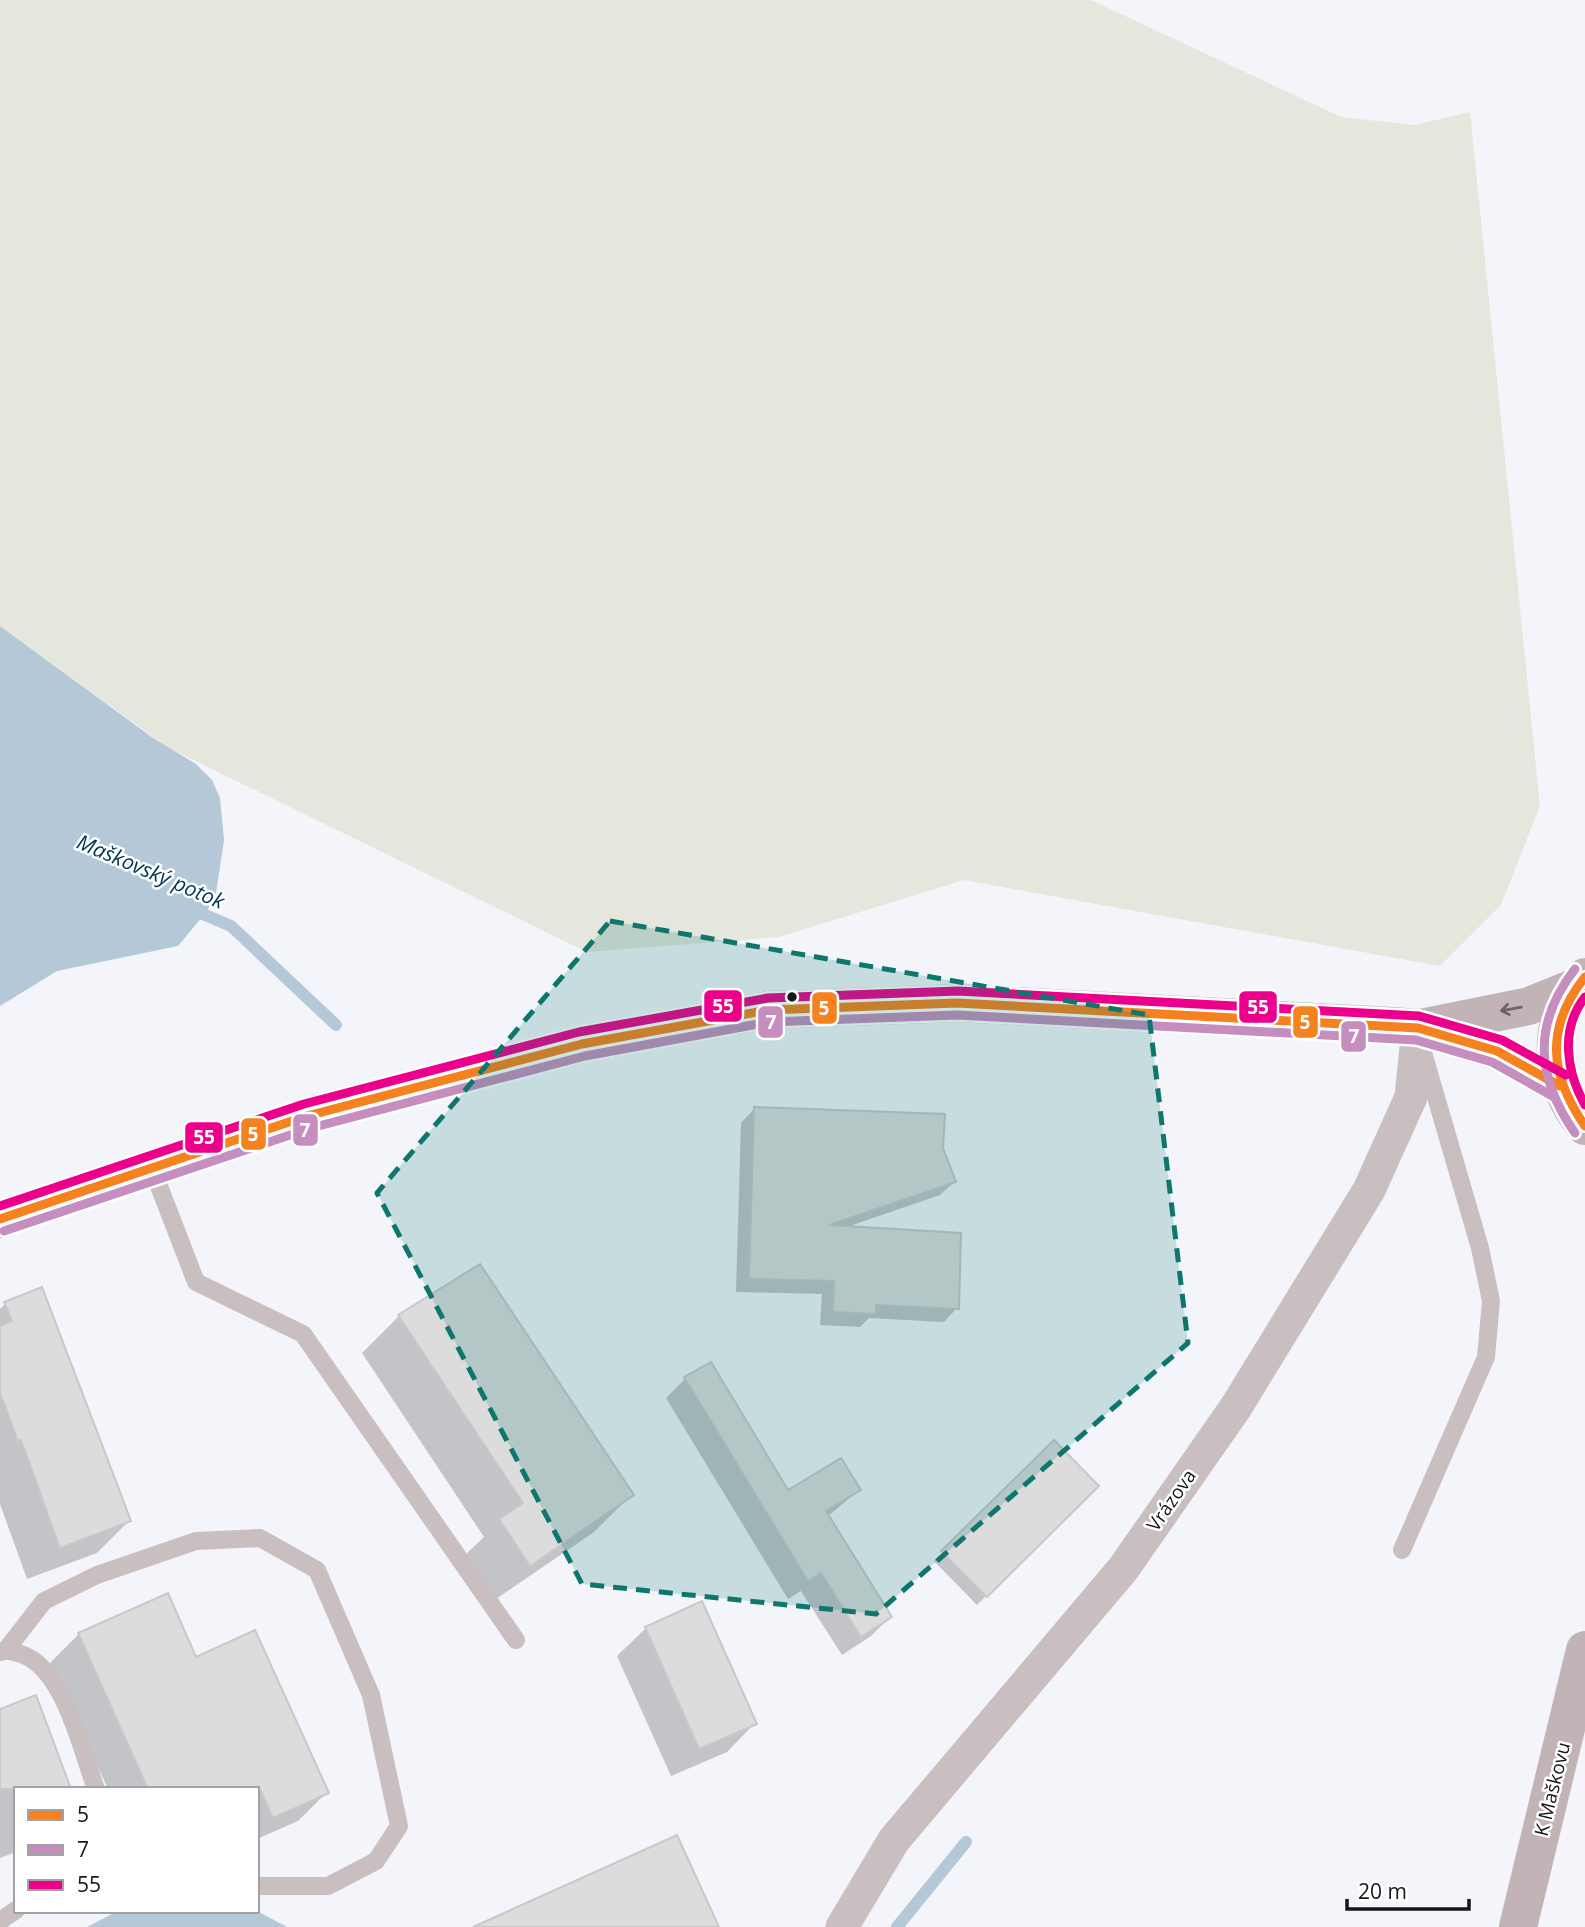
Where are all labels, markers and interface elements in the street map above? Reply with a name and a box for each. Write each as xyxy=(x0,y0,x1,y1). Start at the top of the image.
water label: Maškovský potok xyxy=(73,827,230,915)
line badge: 55 xyxy=(703,989,743,1023)
unlabelled marker xyxy=(785,990,799,1004)
line badge: 55 xyxy=(1238,990,1278,1024)
line badge: 5 xyxy=(811,991,838,1025)
text: 55 xyxy=(712,993,734,1019)
text: 55 xyxy=(1247,994,1269,1020)
text: 5 xyxy=(819,995,829,1021)
one-way arrow xyxy=(1500,1003,1523,1016)
line badge: 7 xyxy=(757,1005,784,1039)
line badge: 5 xyxy=(1292,1005,1319,1039)
text: 7 xyxy=(766,1009,777,1035)
text: 5 xyxy=(1300,1009,1310,1035)
line badge: 7 xyxy=(1340,1020,1367,1053)
text: 7 xyxy=(1349,1023,1360,1049)
line badge: 7 xyxy=(292,1113,319,1147)
line badge: 5 xyxy=(240,1117,267,1151)
text: 7 xyxy=(300,1117,311,1143)
line badge: 55 xyxy=(184,1121,224,1154)
text: 5 xyxy=(248,1121,258,1147)
text: 55 xyxy=(193,1124,215,1150)
street label: Vrázova xyxy=(1140,1464,1202,1536)
street label: K Maškovu xyxy=(1528,1739,1576,1839)
legend xyxy=(14,1787,259,1913)
text: 5 xyxy=(77,1800,89,1828)
text: 7 xyxy=(77,1835,89,1863)
scale bar xyxy=(1347,1868,1470,1912)
text: 55 xyxy=(77,1870,101,1898)
text: 20 m xyxy=(1358,1877,1407,1905)

